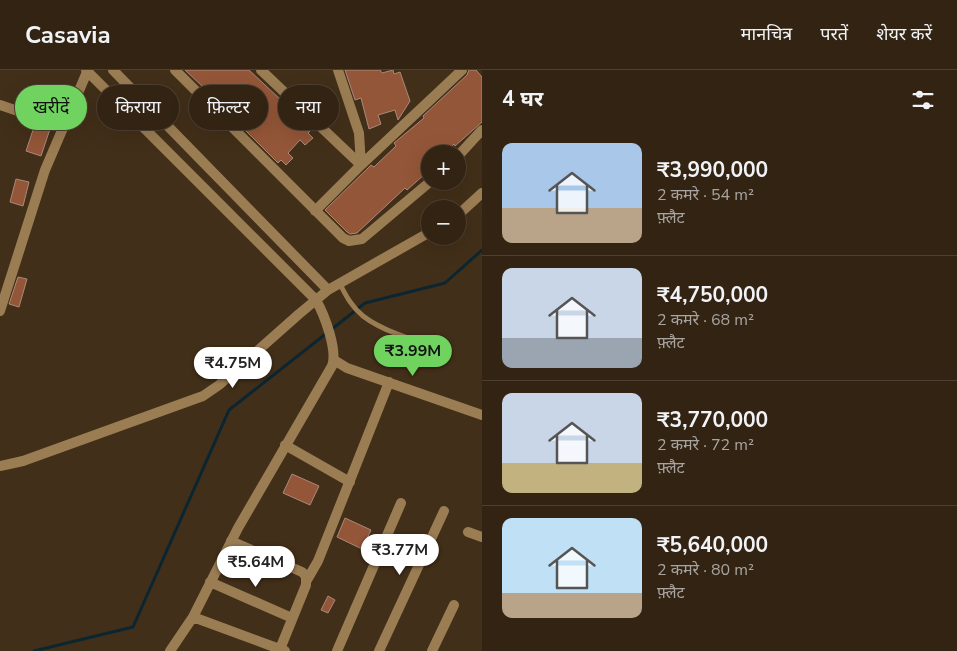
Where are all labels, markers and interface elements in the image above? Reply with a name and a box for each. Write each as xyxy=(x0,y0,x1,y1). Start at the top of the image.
text: Casavia xyxy=(25,19,111,51)
text: मानचित्र xyxy=(741,22,792,46)
text: परतें xyxy=(820,22,848,46)
text: शेयर करें xyxy=(876,22,932,46)
chip: खरीदें xyxy=(15,85,87,130)
chip: किराया xyxy=(97,85,179,130)
chip: फ़िल्टर xyxy=(189,85,268,130)
chip: नया xyxy=(278,85,339,130)
text: 4 घर xyxy=(502,85,543,113)
icon: filters xyxy=(909,86,937,114)
map controls xyxy=(421,145,466,245)
button: + xyxy=(421,145,466,190)
text: ₹3,990,000 xyxy=(657,156,768,184)
icon: home xyxy=(542,163,602,223)
text: 2 कमरे · 54 m² xyxy=(657,184,754,206)
button: − xyxy=(421,200,466,245)
text: फ़्लैट xyxy=(657,207,685,229)
text: ₹4,750,000 xyxy=(657,281,768,309)
icon: home xyxy=(542,288,602,348)
text: 2 कमरे · 68 m² xyxy=(657,309,754,331)
text: फ़्लैट xyxy=(657,332,685,354)
pin: ₹3.99M xyxy=(372,334,454,377)
text: ₹3.99M xyxy=(385,340,441,362)
pin: ₹4.75M xyxy=(192,346,274,389)
text: ₹4.75M xyxy=(205,352,261,374)
text: ₹3,770,000 xyxy=(657,406,768,434)
icon: home xyxy=(542,413,602,473)
text: 2 कमरे · 72 m² xyxy=(657,434,754,456)
text: फ़्लैट xyxy=(657,457,685,479)
text: ₹5,640,000 xyxy=(657,531,768,559)
pin: ₹3.77M xyxy=(359,534,441,576)
icon: home xyxy=(542,538,602,598)
text: ₹3.77M xyxy=(372,539,428,561)
pin: ₹5.64M xyxy=(215,546,297,588)
text: ₹5.64M xyxy=(228,551,284,573)
text: 2 कमरे · 80 m² xyxy=(657,559,754,581)
text: फ़्लैट xyxy=(657,582,685,604)

